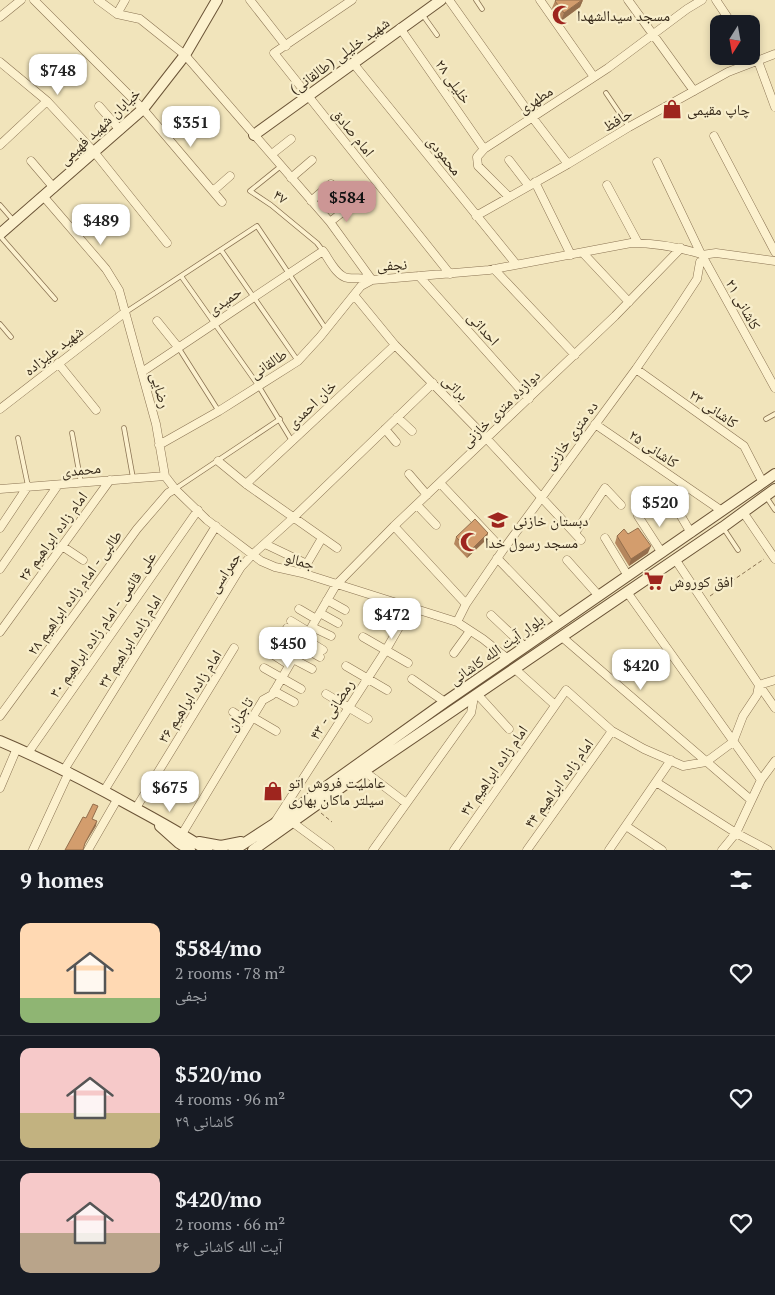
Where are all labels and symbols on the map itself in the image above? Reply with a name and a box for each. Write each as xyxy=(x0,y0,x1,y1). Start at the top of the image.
mosque icon: مسجد سیدالشهدا xyxy=(551,4,573,26)
place label: مسجد سیدالشهدا xyxy=(577,5,670,25)
street label: شهید خلیلی (طالقانی) xyxy=(285,12,394,99)
north arrow xyxy=(710,15,760,65)
pin: $748 xyxy=(28,54,88,96)
street label: خلیلی ۲۸ xyxy=(431,55,477,108)
street label: مطهری xyxy=(514,80,557,118)
street label: خیابان شهید فهیمی xyxy=(54,83,145,170)
shop icon: چاپ مقیمی xyxy=(661,98,683,120)
place label: چاپ مقیمی xyxy=(687,99,751,120)
street label: حافظ xyxy=(598,102,636,136)
street label: امام صادق xyxy=(328,104,380,161)
pin: $351 xyxy=(161,106,221,148)
street label: محمودی xyxy=(422,131,467,180)
pin: $584 xyxy=(317,180,377,223)
street label: ۴۷ xyxy=(270,184,293,208)
pin: $489 xyxy=(71,204,131,246)
street label: نجفی xyxy=(377,253,407,276)
street label: کاشانی ۲۱ xyxy=(721,275,766,333)
street label: حمیدی xyxy=(203,281,246,320)
street label: احداثی xyxy=(463,307,505,350)
street label: شهید علیزاده xyxy=(19,320,87,380)
street label: طالقانی xyxy=(245,343,291,383)
street label: دوازده متری خازنی xyxy=(456,365,545,452)
street label: رضایی xyxy=(145,370,176,411)
street label: براتی xyxy=(438,370,473,405)
street label: خان احمدی xyxy=(282,375,341,433)
street label: کاشانی ۲۳ xyxy=(685,384,742,433)
street label: ده متری خازنی xyxy=(538,396,603,474)
street label: کاشانی ۲۵ xyxy=(625,424,682,473)
street label: محمدی xyxy=(60,457,102,482)
pin: $520 xyxy=(630,486,690,528)
street label: امام زاده ابراهیم ۲۶ xyxy=(13,487,92,585)
school or university icon: دبستان خازنی xyxy=(487,509,509,531)
place label: دبستان خازنی xyxy=(513,510,588,531)
street label: طالبی - امام زاده ابراهیم ۲۸ xyxy=(22,525,127,659)
mosque icon: مسجد رسول خدا xyxy=(459,531,481,553)
place label: مسجد رسول خدا xyxy=(485,532,578,553)
street label: جمالو xyxy=(283,546,317,574)
street label: علی قائمی - امام زاده ابراهیم ۳۰ xyxy=(44,547,161,702)
street label: جمراسی xyxy=(203,547,246,597)
supermarket icon: افق کوروش xyxy=(643,570,665,592)
place label: افق کوروش xyxy=(669,571,733,592)
street label: امام زاده ابراهیم ۳۲ xyxy=(92,591,166,692)
pin: $472 xyxy=(362,598,422,640)
street label: بلوار آیت الله کاشانی xyxy=(445,609,548,690)
pin: $450 xyxy=(258,626,318,669)
street label: امام زاده ابراهیم ۳۶ xyxy=(152,646,226,747)
pin: $420 xyxy=(611,648,671,691)
street label: رمضانی - ۴۳ xyxy=(304,675,359,744)
street label: تاجران xyxy=(221,693,258,735)
street label: امام زاده ابراهیم ۴۲ xyxy=(454,721,532,820)
street label: امام زاده ابراهیم ۴۴ xyxy=(519,734,598,832)
pin: $675 xyxy=(140,770,200,813)
place label: عاملیت فروش اتو سیلتر ماکان بهاری xyxy=(288,772,386,810)
shop icon: عاملیت فروش اتو سیلتر ماکان بهاری xyxy=(262,780,284,802)

